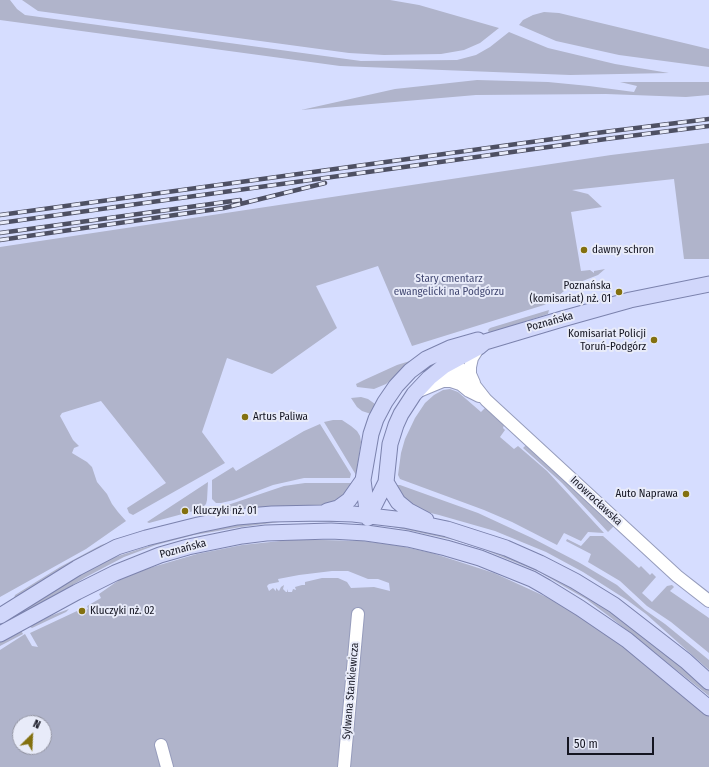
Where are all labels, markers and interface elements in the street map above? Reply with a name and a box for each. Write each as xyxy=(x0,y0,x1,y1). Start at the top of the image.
place label: dawny schron xyxy=(592,243,654,257)
marker: dawny schron xyxy=(579,245,589,255)
park label: Stary cmentarz ewangelicki na Podgórzu xyxy=(394,272,504,298)
place label: Poznańska (komisariat) nż. 01 xyxy=(529,279,611,305)
marker: Poznańska (komisariat) nż. 01 xyxy=(614,287,624,297)
street label: Poznańska xyxy=(525,309,575,335)
place label: Komisariat Policji Toruń-Podgórz xyxy=(568,327,646,353)
marker: Komisariat Policji Toruń-Podgórz xyxy=(649,335,659,345)
place label: Artus Paliwa xyxy=(253,410,308,424)
marker: Artus Paliwa xyxy=(240,412,250,422)
street label: Inowrocławska xyxy=(567,474,625,528)
place label: Auto Naprawa xyxy=(615,487,678,501)
marker: Auto Naprawa xyxy=(681,489,691,499)
place label: Kluczyki nż. 01 xyxy=(193,504,257,518)
marker: Kluczyki nż. 01 xyxy=(180,506,190,516)
street label: Poznańska xyxy=(158,536,208,562)
place label: Kluczyki nż. 02 xyxy=(90,604,154,618)
marker: Kluczyki nż. 02 xyxy=(77,606,87,616)
street label: Sylwana Stankiewicza xyxy=(340,642,362,740)
north arrow xyxy=(12,715,52,755)
text: N xyxy=(31,717,42,732)
scale bar xyxy=(569,729,656,755)
text: 50 m xyxy=(574,737,598,751)

